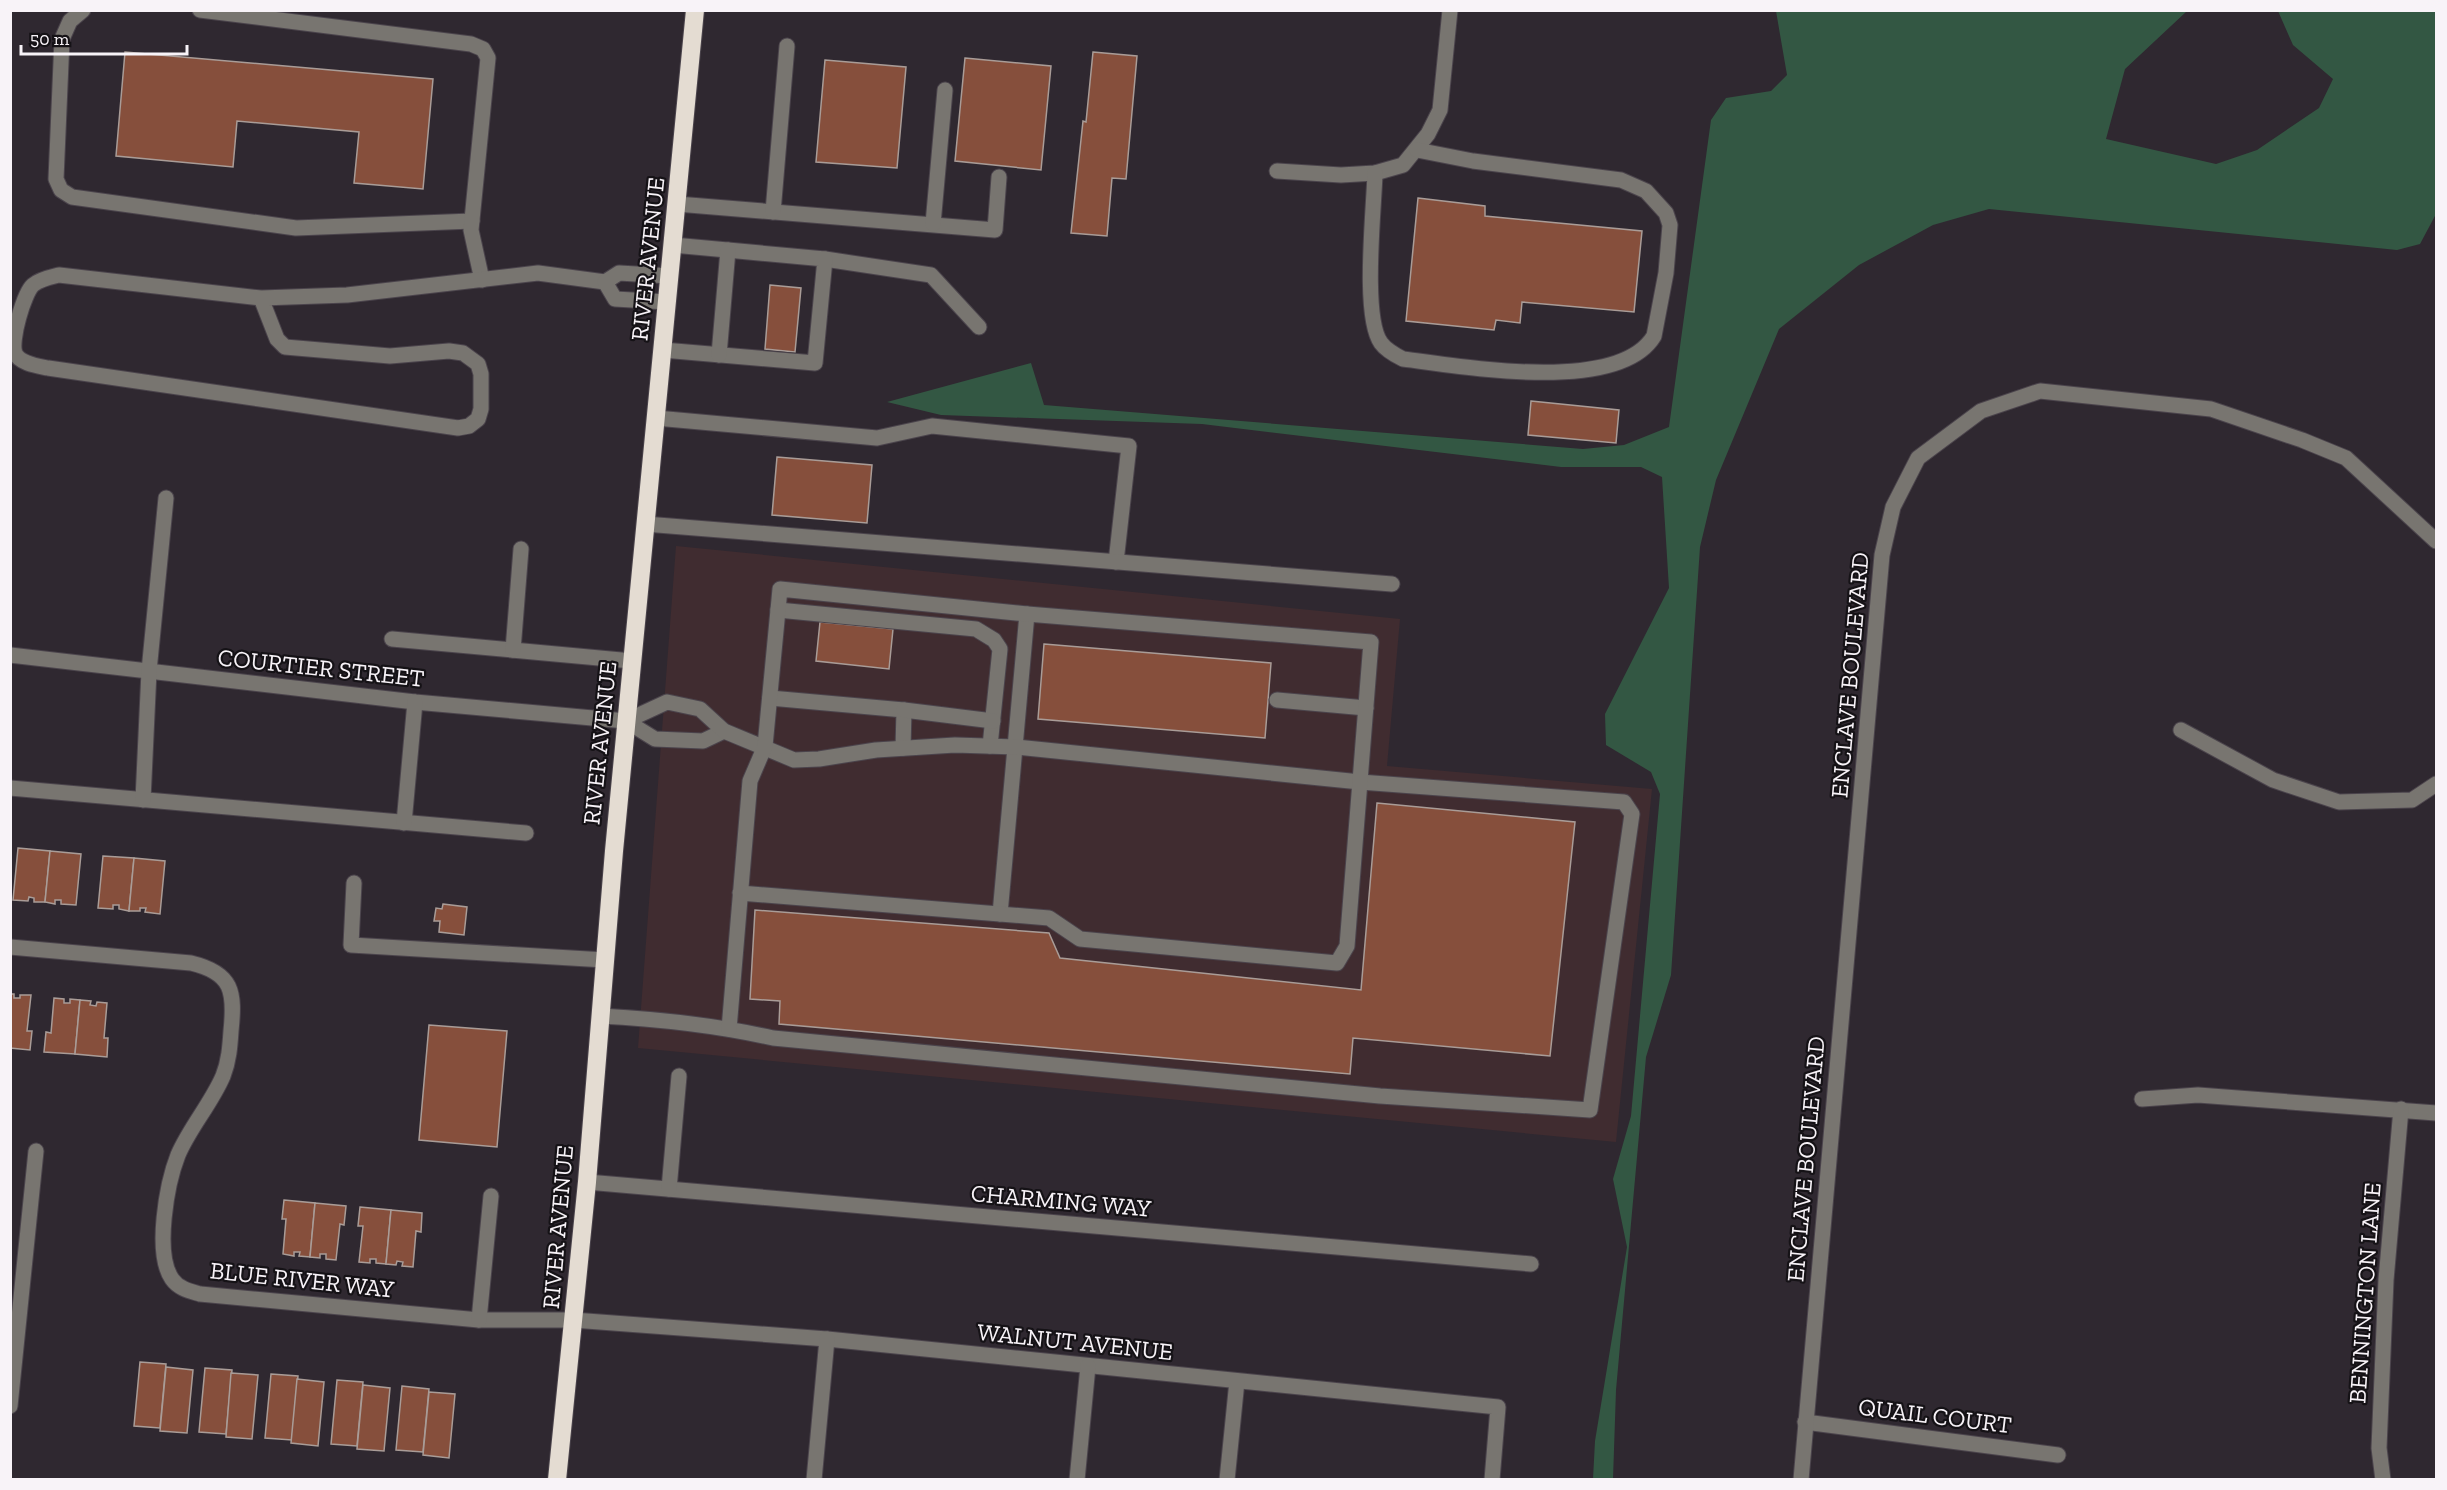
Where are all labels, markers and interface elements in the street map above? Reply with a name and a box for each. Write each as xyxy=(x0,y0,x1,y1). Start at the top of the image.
scale bar xyxy=(21,18,188,56)
text: 50 m xyxy=(30,28,70,50)
street label: RIVER AVENUE xyxy=(624,176,671,342)
street label: ENCLAVE BOULEVARD xyxy=(1824,551,1875,799)
street label: COURTIER STREET xyxy=(216,642,426,693)
street label: RIVER AVENUE xyxy=(576,660,623,826)
street label: ENCLAVE BOULEVARD xyxy=(1780,1035,1831,1283)
street label: RIVER AVENUE xyxy=(536,1144,579,1310)
street label: CHARMING WAY xyxy=(970,1178,1153,1223)
street label: BENNINGTON LANE xyxy=(2342,1182,2387,1404)
street label: BLUE RIVER WAY xyxy=(209,1255,396,1304)
street label: WALNUT AVENUE xyxy=(976,1317,1174,1366)
street label: QUAIL COURT xyxy=(1857,1392,2014,1439)

